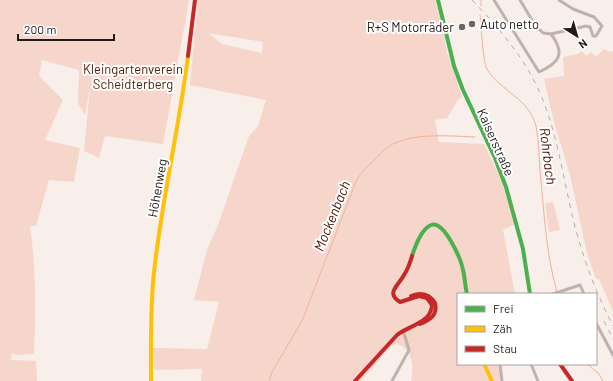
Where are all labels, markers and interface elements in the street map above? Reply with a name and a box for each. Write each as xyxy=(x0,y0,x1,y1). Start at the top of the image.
scale bar xyxy=(18,16,114,42)
place label: Auto netto xyxy=(480,16,539,32)
north arrow xyxy=(557,16,597,56)
place label: R+S Motorräder xyxy=(367,19,454,35)
marker: Auto netto xyxy=(467,19,477,29)
text: 200 m xyxy=(24,22,56,36)
marker: R+S Motorräder xyxy=(457,22,467,32)
text: N xyxy=(576,37,590,52)
park label: Kleingartenverein Scheidterberg xyxy=(83,61,183,92)
street label: Kaiserstraße xyxy=(474,106,518,178)
water label: Rohrbach xyxy=(537,127,560,185)
street label: Höhenweg xyxy=(144,157,170,219)
water label: Mockenbach xyxy=(310,178,353,254)
legend xyxy=(457,293,597,365)
text: Frei xyxy=(493,301,513,315)
text: Zäh xyxy=(493,321,512,335)
text: Stau xyxy=(493,341,517,355)

